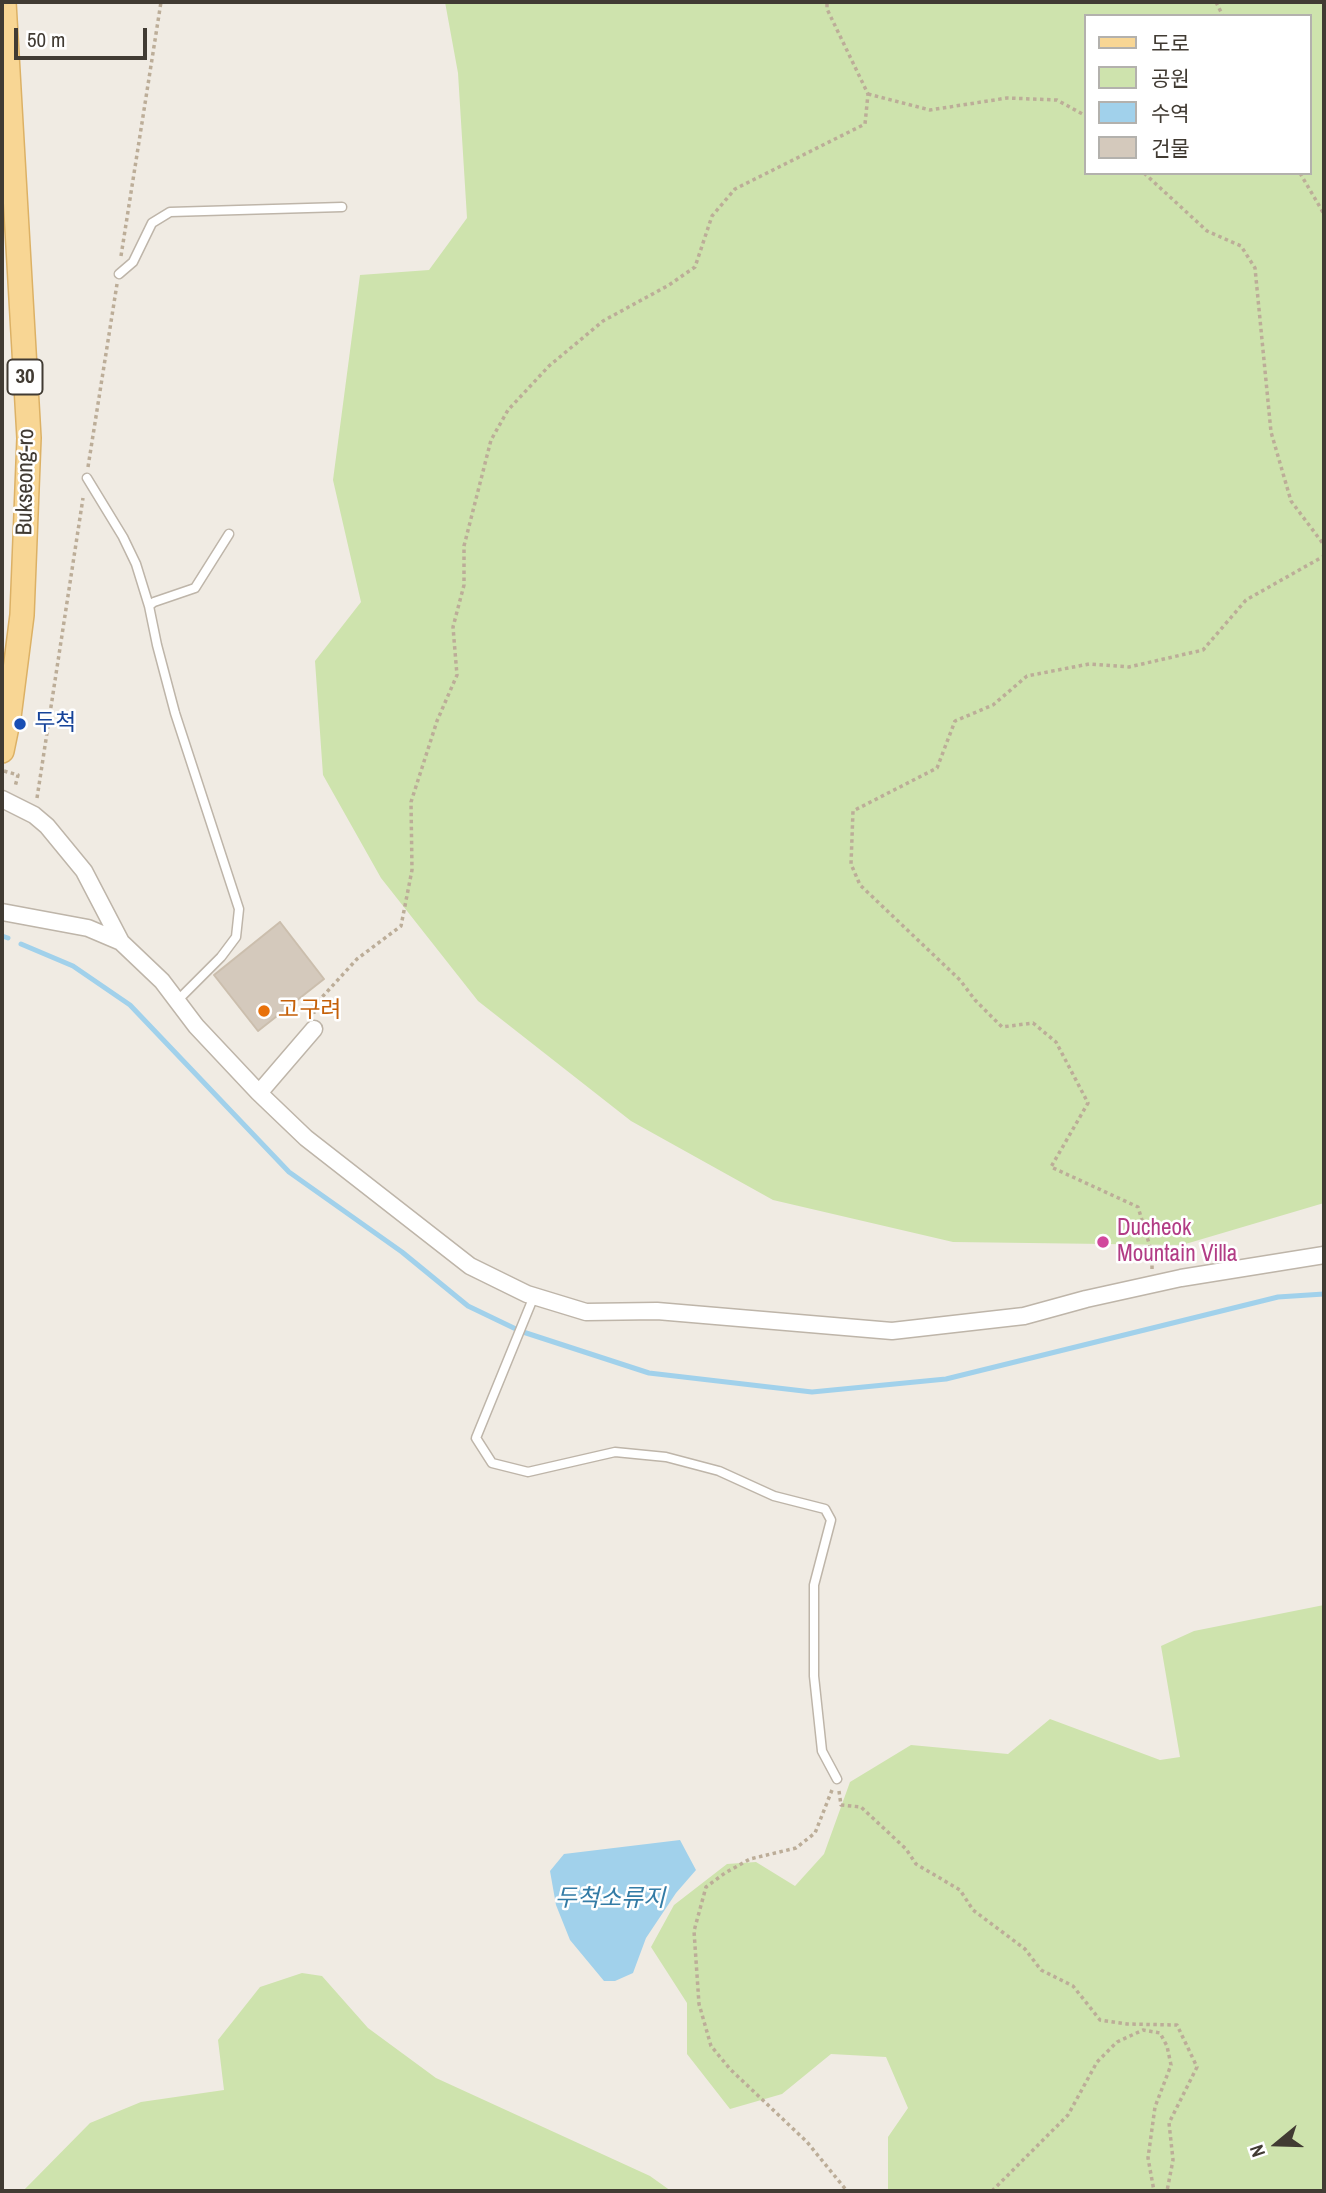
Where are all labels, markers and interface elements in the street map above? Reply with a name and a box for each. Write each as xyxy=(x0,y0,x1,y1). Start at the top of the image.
scale bar xyxy=(18,14,150,58)
legend xyxy=(1084,14,1312,175)
text: 50 m xyxy=(27,25,65,54)
text: 도로 xyxy=(1151,29,1190,58)
text: 공원 xyxy=(1151,64,1190,93)
text: 수역 xyxy=(1151,99,1190,128)
text: 건물 xyxy=(1151,134,1190,163)
road number: 30 xyxy=(8,360,42,394)
street label: Bukseong-ro xyxy=(11,428,41,536)
place label: 두척 xyxy=(34,710,76,738)
marker: 두척 xyxy=(12,716,28,732)
place label: 고구려 xyxy=(278,997,341,1025)
marker: 고구려 xyxy=(256,1003,272,1019)
place label: Ducheok Mountain Villa xyxy=(1117,1215,1237,1269)
marker: Ducheok Mountain Villa xyxy=(1095,1234,1111,1250)
water label: 두척소류지 xyxy=(555,1886,665,1914)
north arrow xyxy=(1242,2109,1312,2179)
text: N xyxy=(1243,2141,1271,2160)

